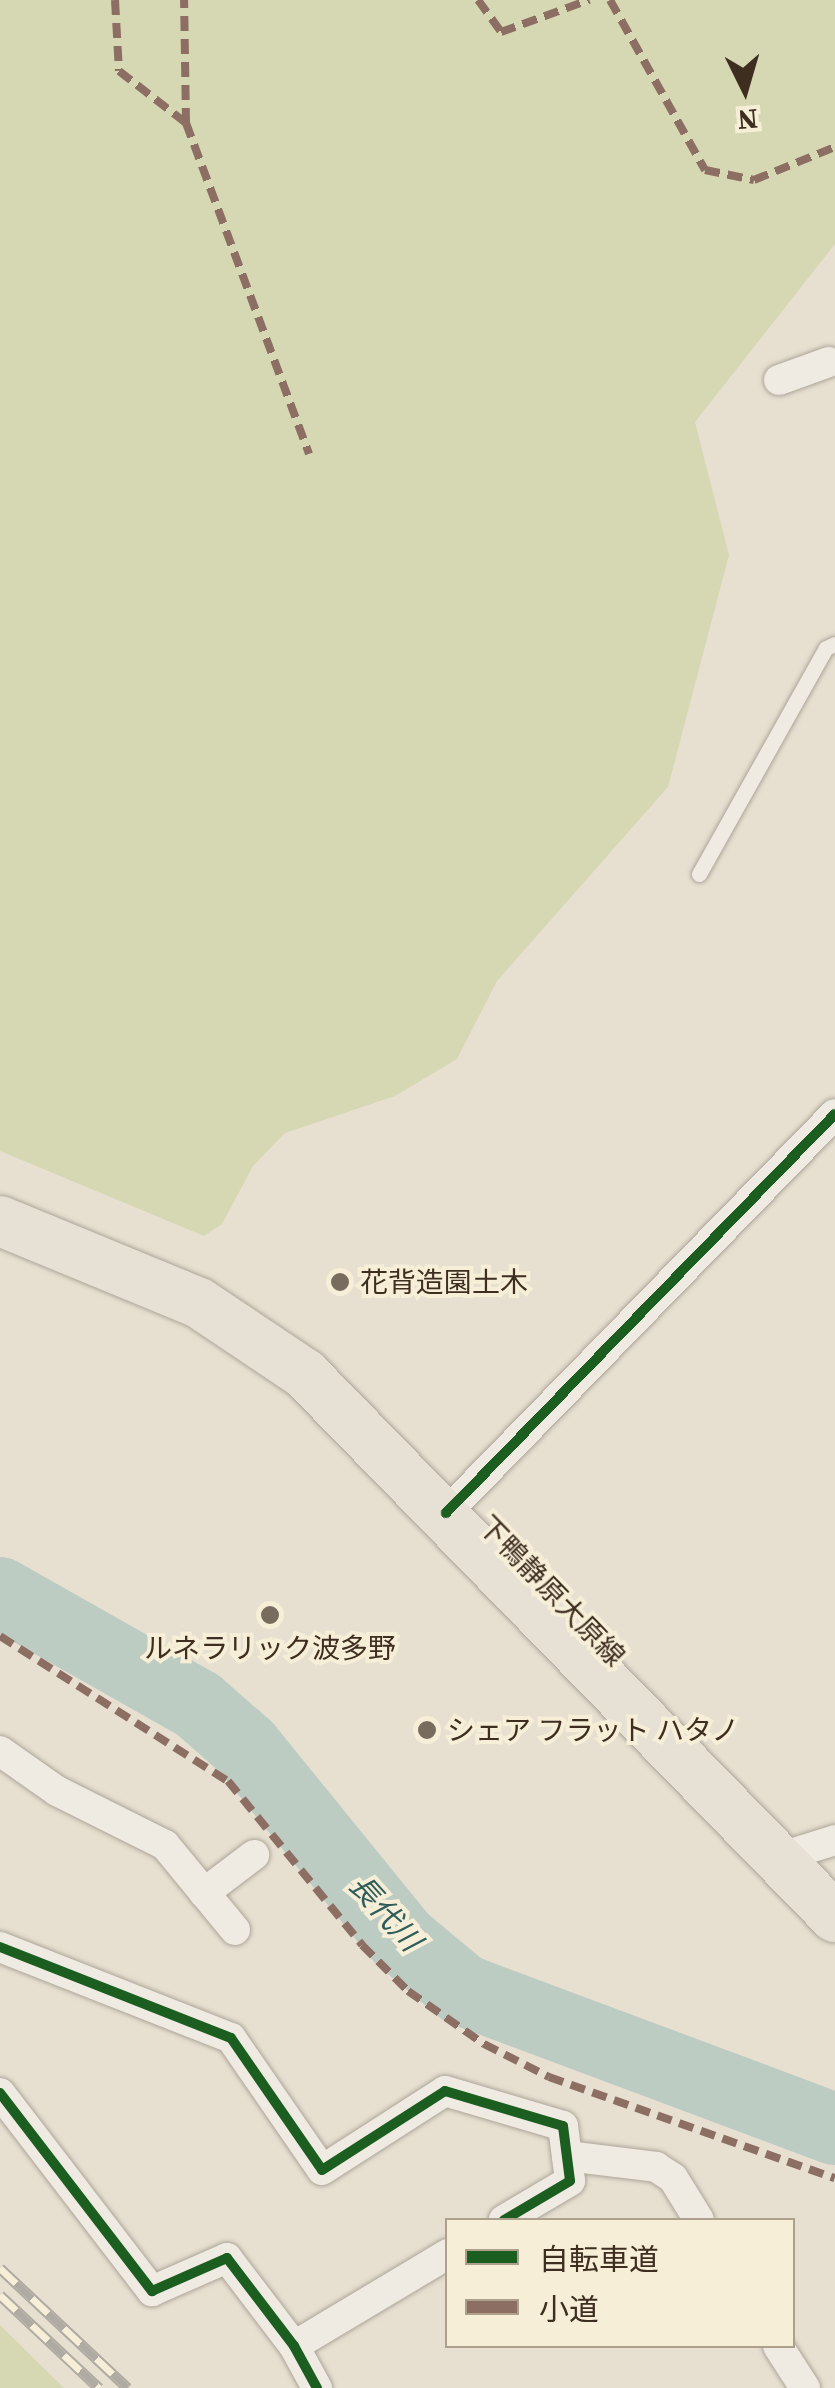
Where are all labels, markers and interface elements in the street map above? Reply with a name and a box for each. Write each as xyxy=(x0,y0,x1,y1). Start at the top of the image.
north arrow xyxy=(695,40,795,140)
text: N xyxy=(736,100,759,140)
place label: 花背造園土木 xyxy=(360,1265,528,1299)
marker: 花背造園土木 xyxy=(329,1271,351,1293)
street label: 下鴨静原大原線 xyxy=(472,1509,632,1673)
marker: ルネラリック波多野 xyxy=(259,1604,281,1626)
place label: ルネラリック波多野 xyxy=(144,1631,396,1665)
place label: シェア フラット ハタノ xyxy=(447,1713,740,1747)
marker: シェア フラット ハタノ xyxy=(416,1719,438,1741)
water label: 長代川 xyxy=(342,1868,428,1958)
legend xyxy=(445,2218,795,2348)
text: 自転車道 xyxy=(539,2239,659,2280)
text: 小道 xyxy=(539,2289,599,2330)

